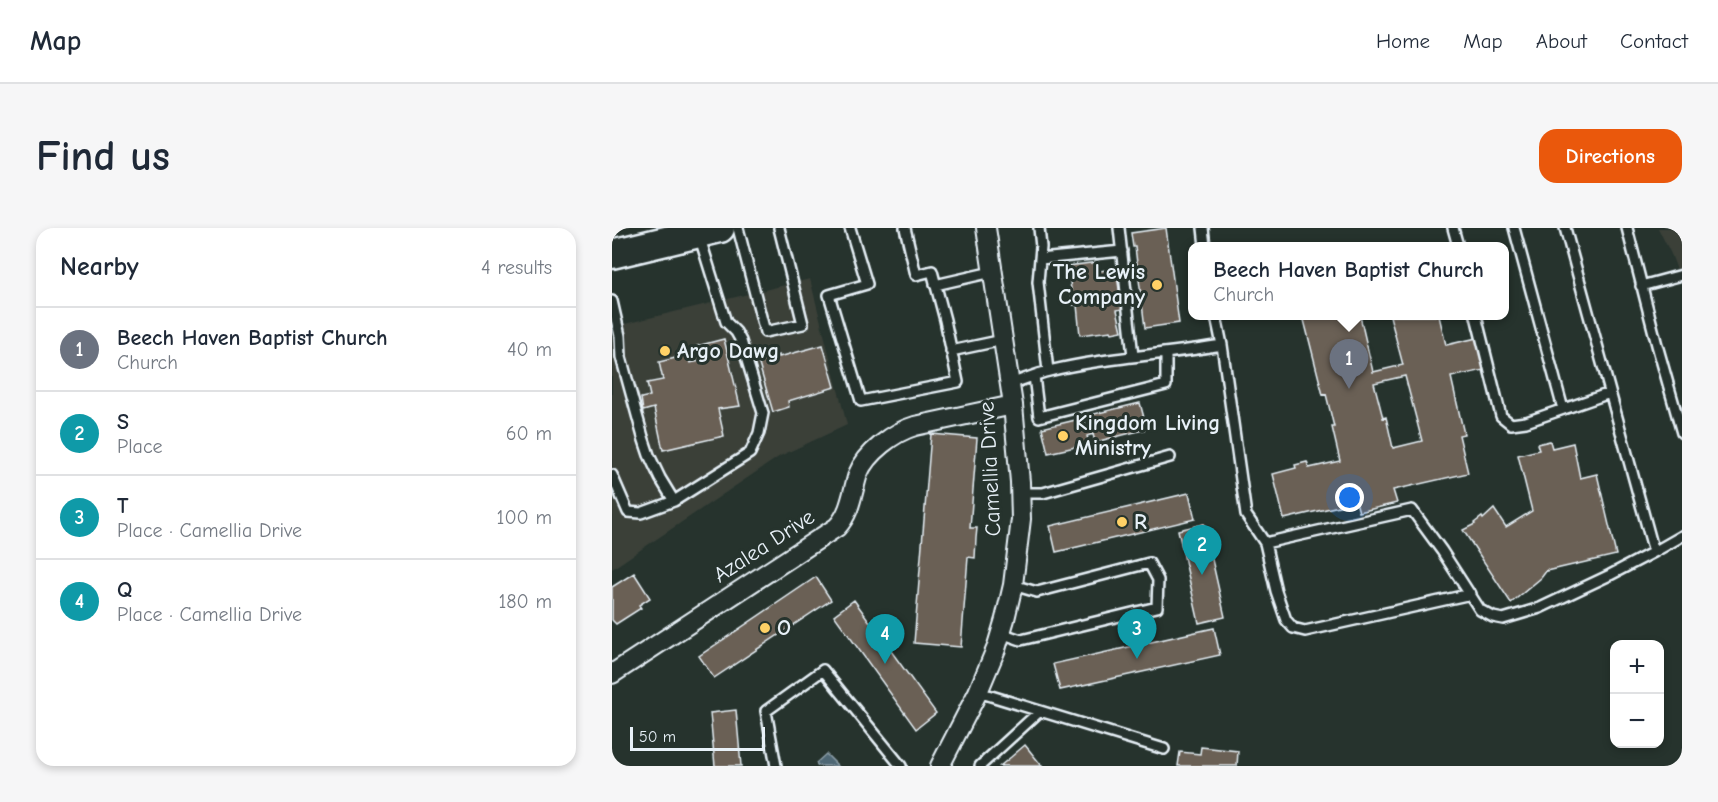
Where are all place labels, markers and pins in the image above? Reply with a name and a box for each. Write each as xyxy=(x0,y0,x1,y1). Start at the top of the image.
place label: The Lewis Company xyxy=(1053,259,1146,310)
marker: The Lewis Company xyxy=(1150,278,1164,292)
place label: Argo Dawg xyxy=(677,338,779,364)
pin: 1 xyxy=(1330,340,1368,389)
marker: Argo Dawg xyxy=(658,344,672,358)
place label: Kingdom Living Ministry xyxy=(1075,410,1220,461)
marker: Kingdom Living Ministry xyxy=(1056,429,1070,443)
place label: R xyxy=(1134,509,1147,535)
marker: R xyxy=(1115,515,1129,529)
pin: 2 xyxy=(1182,526,1222,575)
pin: 3 xyxy=(1118,610,1156,659)
pin: 4 xyxy=(866,614,904,664)
place label: O xyxy=(777,615,791,641)
marker: O xyxy=(758,621,772,635)

